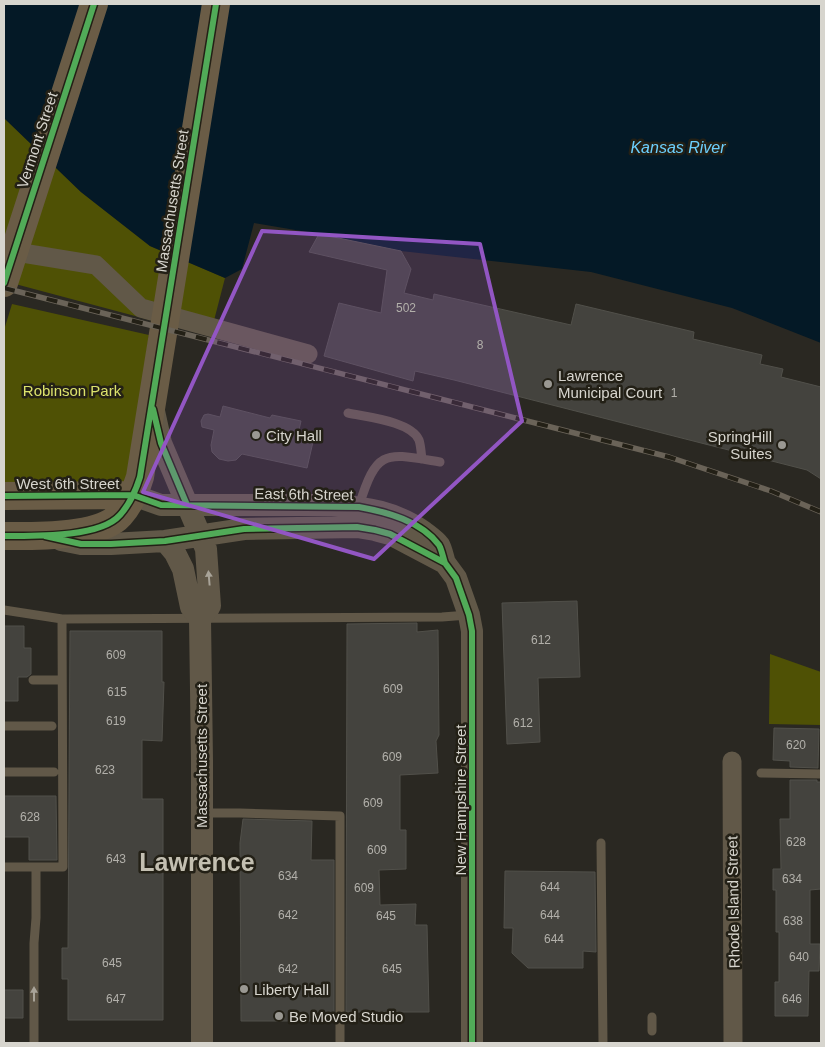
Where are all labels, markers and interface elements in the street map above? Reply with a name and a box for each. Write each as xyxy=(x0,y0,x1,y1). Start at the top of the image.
street label: Vermont Street xyxy=(13,89,61,190)
street label: Massachusetts Street xyxy=(152,128,192,274)
water label: Kansas River xyxy=(630,139,726,156)
house number: 502 xyxy=(396,301,416,315)
house number: 8 xyxy=(477,338,484,352)
place label: Lawrence Municipal Court xyxy=(558,367,663,401)
marker: Lawrence Municipal Court xyxy=(542,378,554,390)
park label: Robinson Park xyxy=(23,382,122,399)
house number: 1 xyxy=(671,386,678,400)
place label: City Hall xyxy=(266,427,322,444)
place label: SpringHill Suites xyxy=(708,428,772,462)
marker: City Hall xyxy=(250,429,262,441)
marker: SpringHill Suites xyxy=(776,439,788,451)
street label: West 6th Street xyxy=(16,475,120,492)
street label: East 6th Street xyxy=(254,485,355,503)
one-way arrow xyxy=(204,570,212,586)
house number: 612 xyxy=(531,633,551,647)
house number: 609 xyxy=(106,648,126,662)
house number: 609 xyxy=(383,682,403,696)
street label: Massachusetts Street xyxy=(193,683,210,828)
house number: 615 xyxy=(107,685,127,699)
house number: 619 xyxy=(106,714,126,728)
house number: 612 xyxy=(513,716,533,730)
street label: New Hampshire Street xyxy=(452,724,469,875)
house number: 620 xyxy=(786,738,806,752)
house number: 609 xyxy=(382,750,402,764)
house number: 623 xyxy=(95,763,115,777)
house number: 609 xyxy=(363,796,383,810)
house number: 628 xyxy=(20,810,40,824)
street label: Rhode Island Street xyxy=(723,835,743,968)
house number: 628 xyxy=(786,835,806,849)
house number: 609 xyxy=(367,843,387,857)
district label: Lawrence xyxy=(139,848,255,876)
house number: 643 xyxy=(106,852,126,866)
house number: 634 xyxy=(278,869,298,883)
house number: 634 xyxy=(782,872,802,886)
house number: 644 xyxy=(540,880,560,894)
house number: 609 xyxy=(354,881,374,895)
house number: 642 xyxy=(278,908,298,922)
house number: 644 xyxy=(540,908,560,922)
house number: 645 xyxy=(376,909,396,923)
house number: 638 xyxy=(783,914,803,928)
house number: 644 xyxy=(544,932,564,946)
house number: 640 xyxy=(789,950,809,964)
house number: 645 xyxy=(102,956,122,970)
house number: 642 xyxy=(278,962,298,976)
house number: 645 xyxy=(382,962,402,976)
place label: Liberty Hall xyxy=(254,981,329,998)
marker: Liberty Hall xyxy=(238,983,250,995)
one-way arrow xyxy=(30,986,38,1002)
house number: 647 xyxy=(106,992,126,1006)
house number: 646 xyxy=(782,992,802,1006)
place label: Be Moved Studio xyxy=(289,1008,403,1025)
marker: Be Moved Studio xyxy=(273,1010,285,1022)

